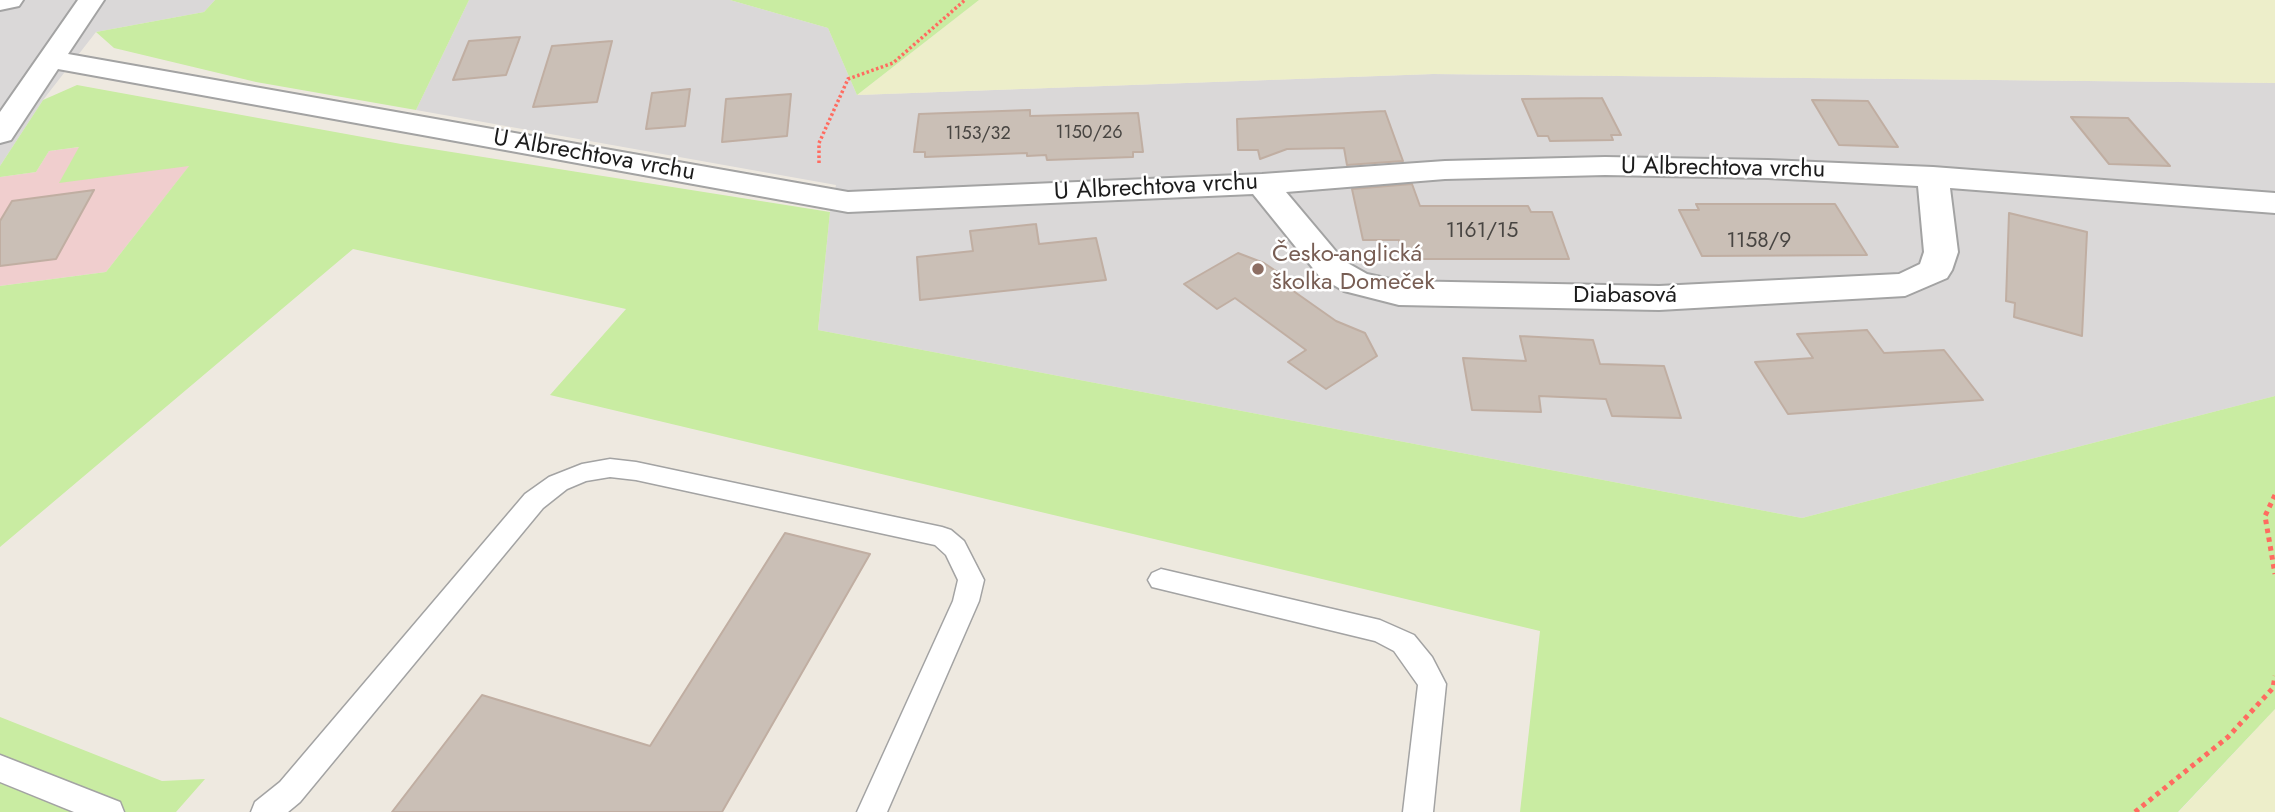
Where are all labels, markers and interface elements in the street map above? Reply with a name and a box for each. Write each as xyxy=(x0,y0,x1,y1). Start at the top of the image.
house number: 1150/26 xyxy=(1055,123,1123,145)
street label: U Albrechtova vrchu xyxy=(491,124,697,188)
house number: 1153/32 xyxy=(945,124,1011,146)
street label: U Albrechtova vrchu xyxy=(1621,153,1825,185)
street label: U Albrechtova vrchu xyxy=(1053,168,1259,208)
house number: 1161/15 xyxy=(1446,219,1518,245)
house number: 1158/9 xyxy=(1727,229,1791,255)
place label: Česko-anglická školka Domeček xyxy=(1272,241,1435,297)
marker: Česko-anglická školka Domeček xyxy=(1250,261,1266,277)
street label: Diabasová xyxy=(1573,282,1677,310)

